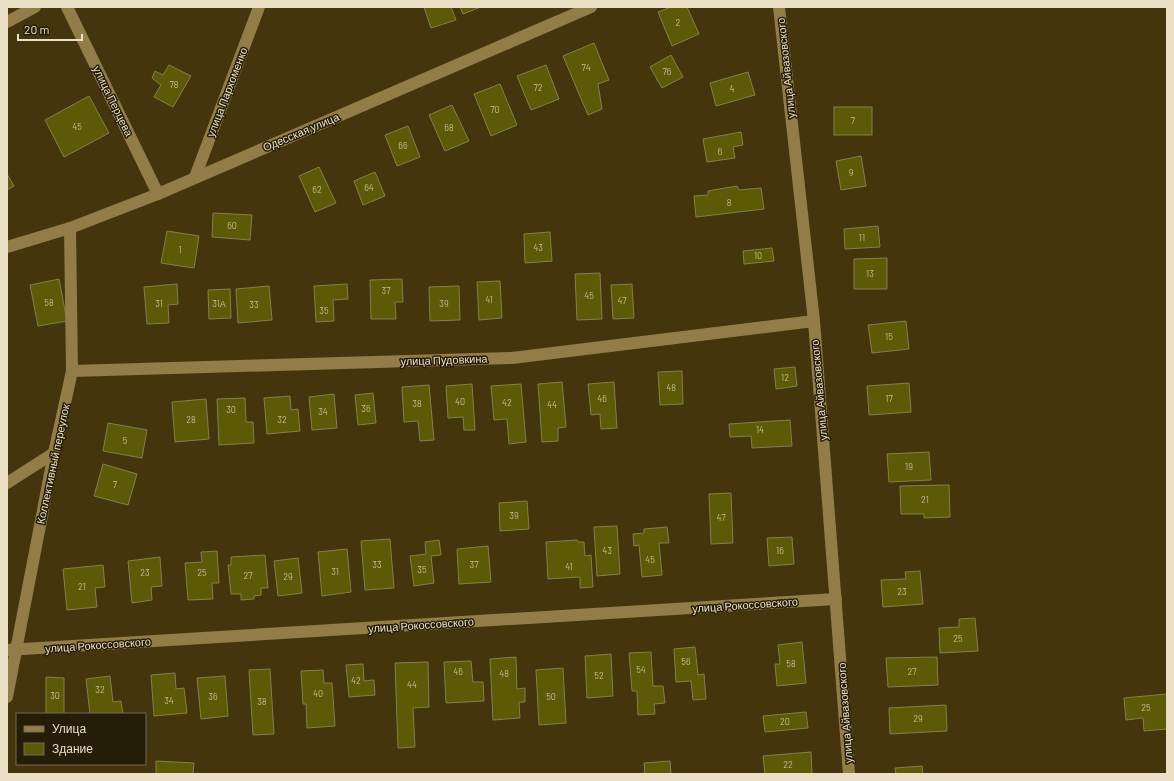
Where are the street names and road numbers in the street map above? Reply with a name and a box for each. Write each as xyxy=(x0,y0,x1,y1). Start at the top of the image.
street label: улица Айвазовского xyxy=(774,17,797,119)
street label: улица Пархоменко xyxy=(203,45,250,138)
street label: улица Перцева xyxy=(91,63,136,139)
street label: Одесская улица xyxy=(261,109,342,153)
street label: улица Айвазовского xyxy=(808,339,829,441)
street label: улица Пудовкина xyxy=(400,351,489,368)
street label: Коллективный переулок xyxy=(33,402,72,525)
street label: улица Рокоссовского xyxy=(692,594,798,615)
street label: улица Рокоссовского xyxy=(368,614,474,635)
street label: улица Рокоссовского xyxy=(45,634,151,655)
street label: улица Айвазовского xyxy=(834,662,855,764)

